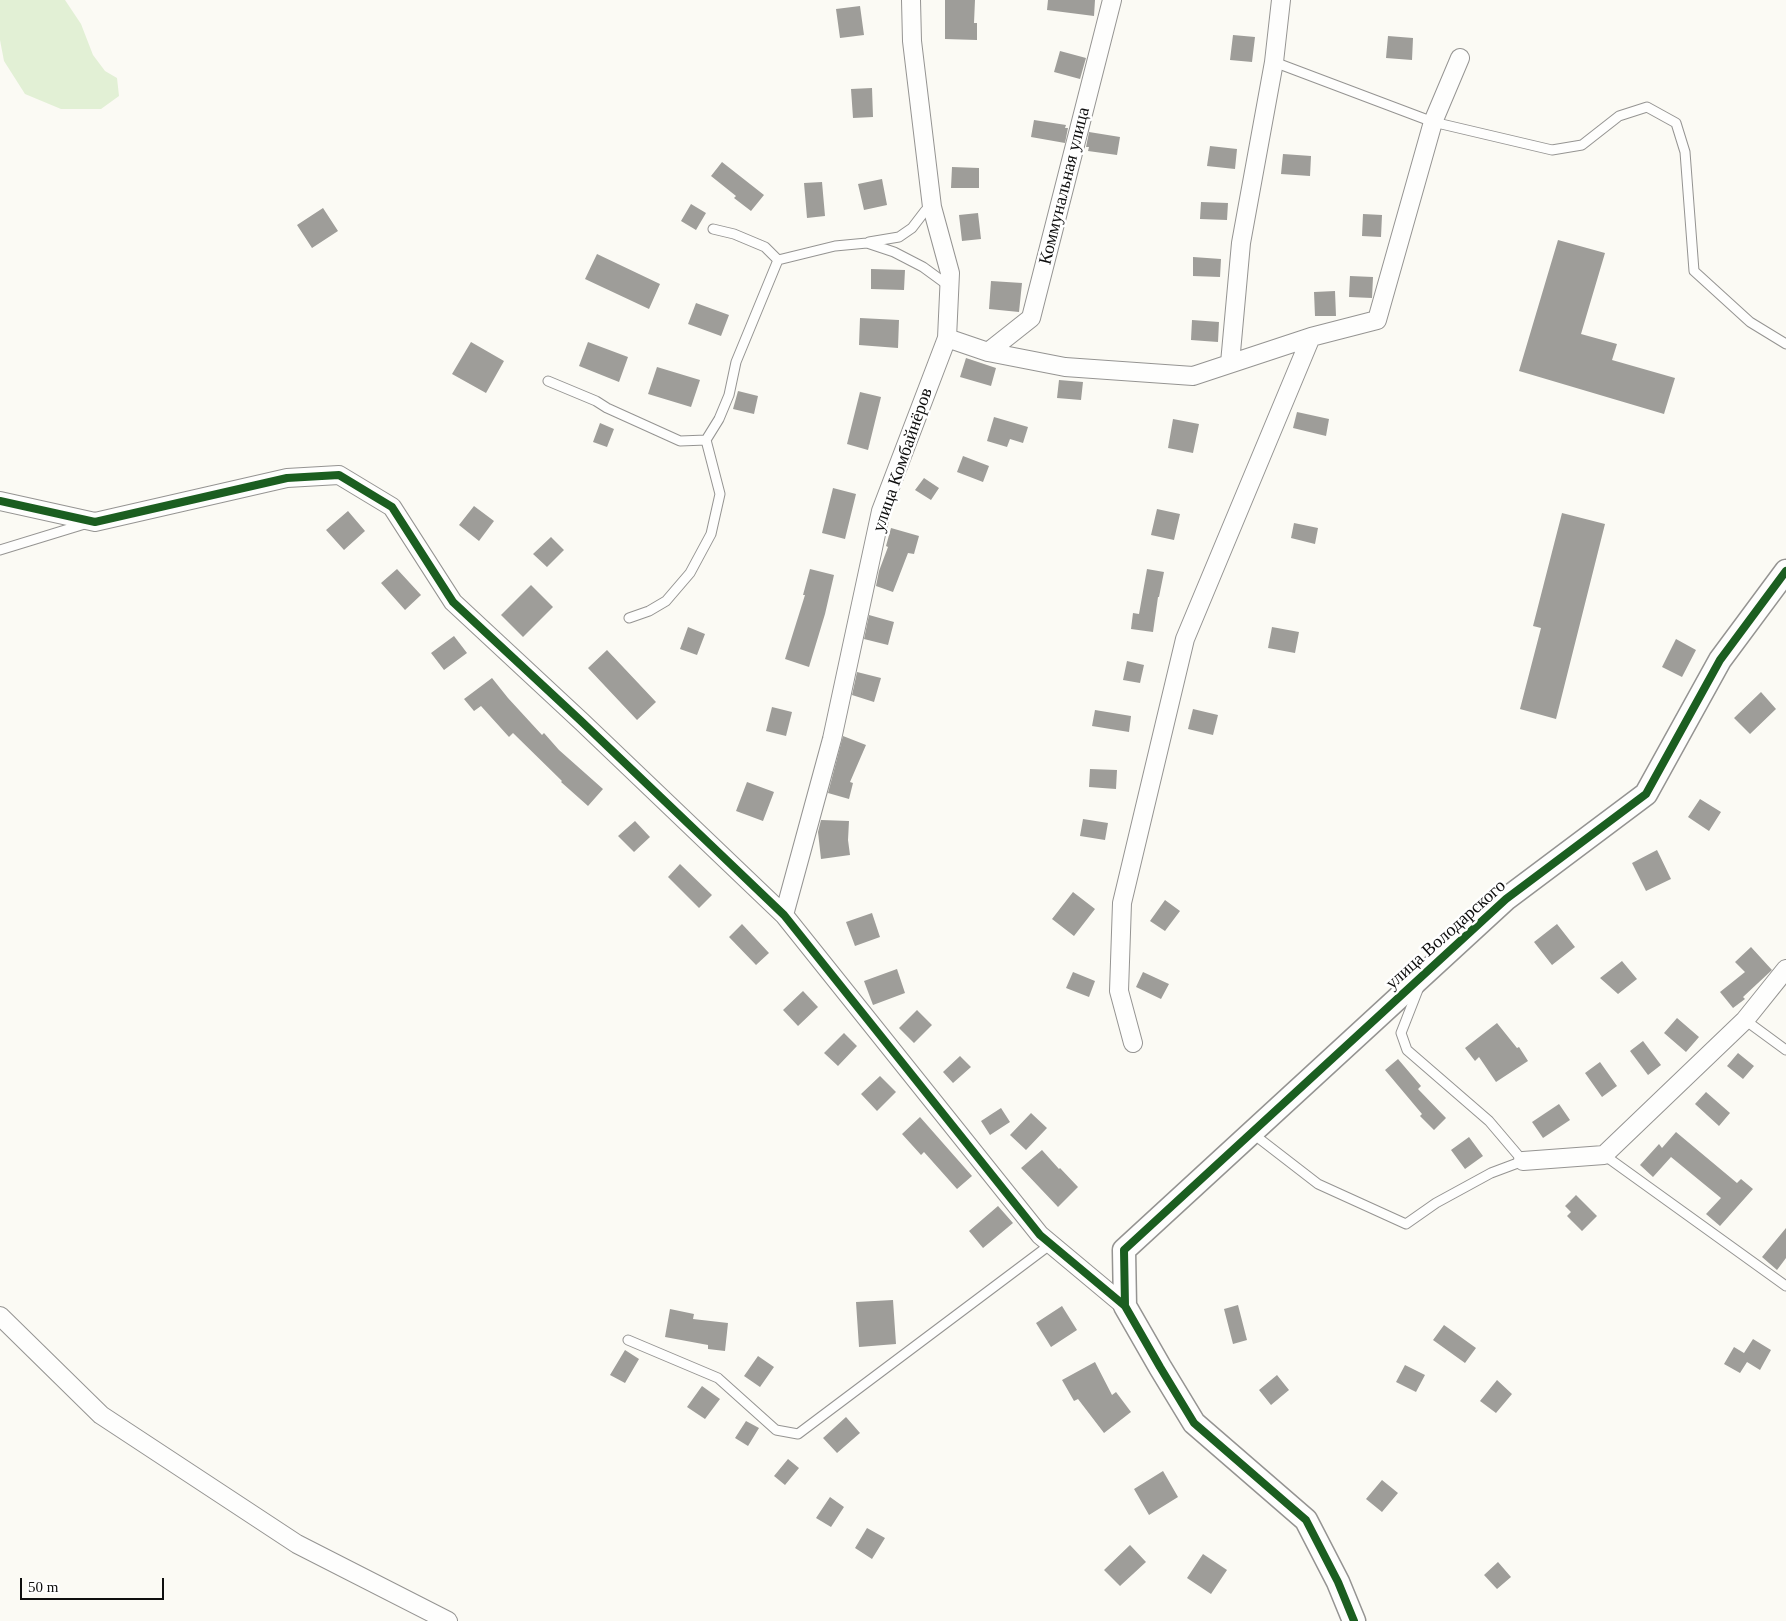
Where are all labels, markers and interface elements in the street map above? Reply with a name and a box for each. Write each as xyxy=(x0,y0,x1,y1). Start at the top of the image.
street label: Коммунальная улица xyxy=(1035,105,1095,267)
street label: улица Комбайнёров xyxy=(868,385,938,535)
street label: улица Володарского xyxy=(1382,875,1510,995)
scale bar xyxy=(22,1568,166,1600)
text: 50 m xyxy=(28,1579,58,1595)

